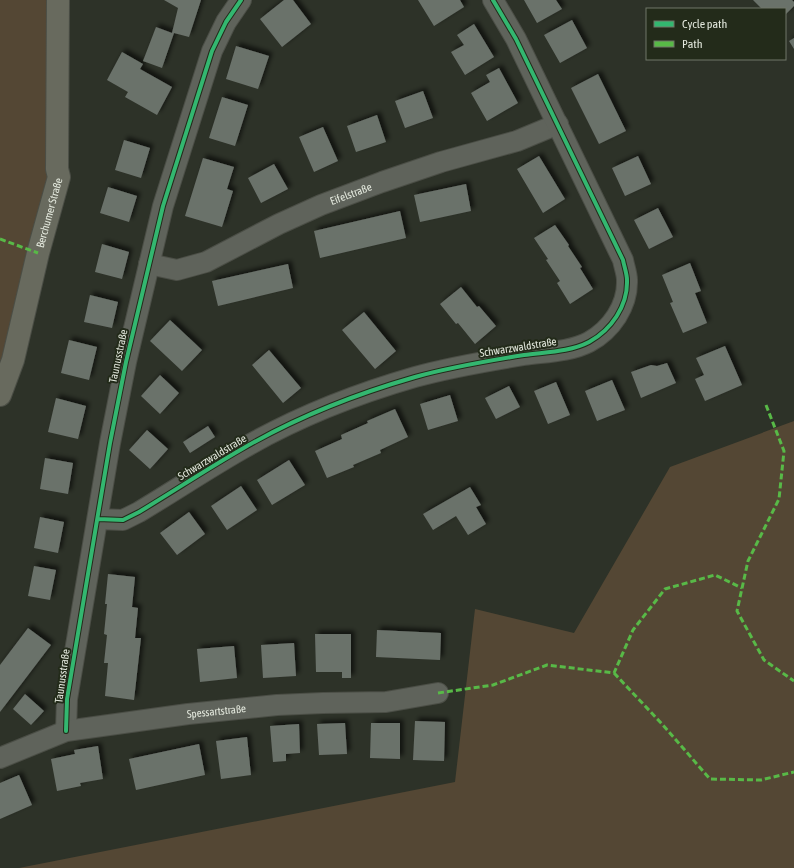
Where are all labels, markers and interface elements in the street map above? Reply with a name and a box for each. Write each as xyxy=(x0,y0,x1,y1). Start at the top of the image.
legend xyxy=(646,8,786,60)
text: Cycle path xyxy=(682,17,727,31)
text: Path xyxy=(682,37,703,51)
street label: Berchumer Straße xyxy=(34,176,65,249)
street label: Eifelstraße xyxy=(328,180,373,207)
street label: Taunusstraße xyxy=(106,328,130,384)
street label: Schwarzwaldstraße xyxy=(479,335,557,359)
street label: Schwarzwaldstraße xyxy=(176,432,248,482)
street label: Taunusstraße xyxy=(52,648,72,704)
street label: Spessartstraße xyxy=(186,702,247,720)

